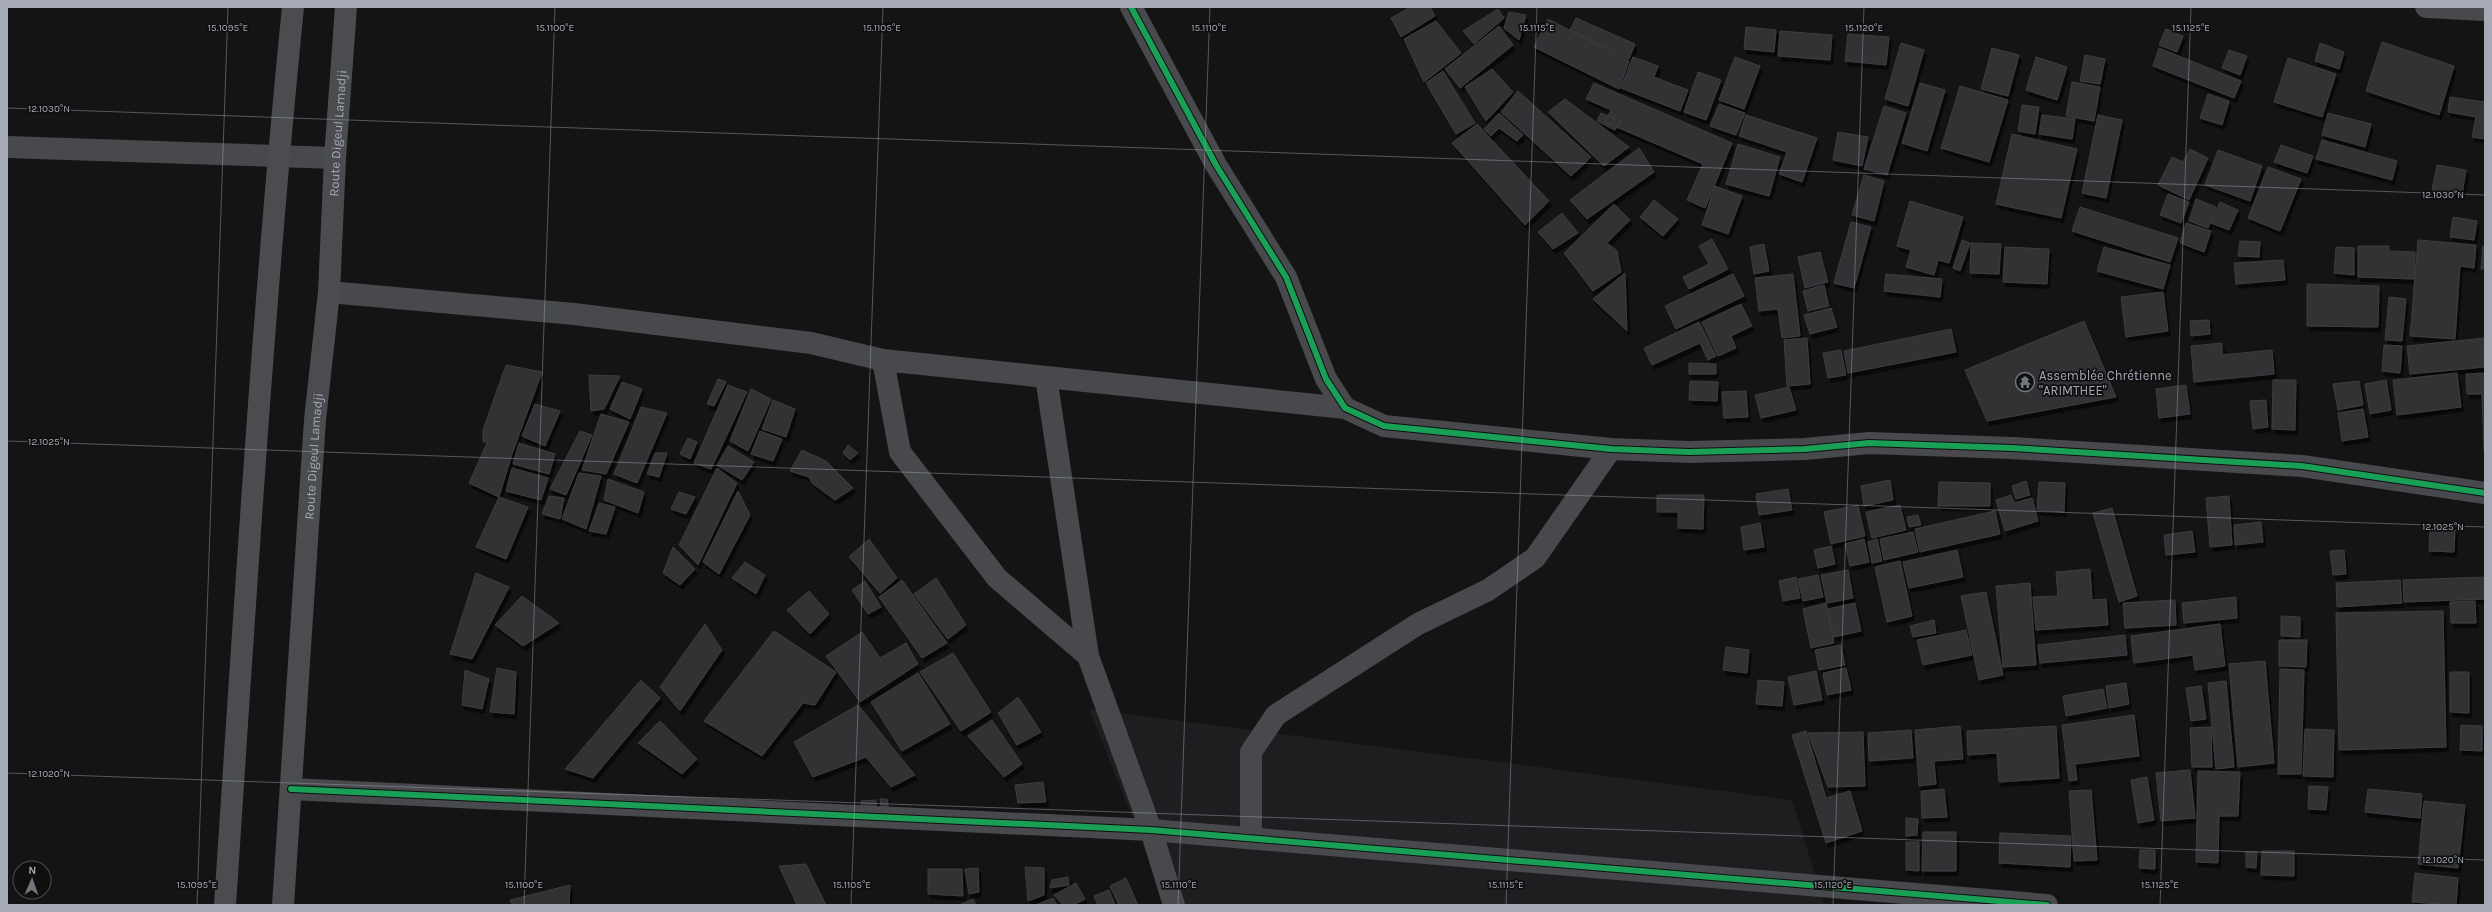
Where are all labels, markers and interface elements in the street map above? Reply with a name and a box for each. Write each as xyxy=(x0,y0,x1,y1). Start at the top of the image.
text: 15.1095°E xyxy=(208,22,248,34)
text: 15.1100°E xyxy=(536,22,574,34)
text: 15.1105°E xyxy=(863,22,901,34)
text: 15.1110°E xyxy=(1191,22,1227,34)
text: 15.1115°E xyxy=(1519,22,1555,34)
text: 15.1120°E xyxy=(1845,22,1883,34)
text: 15.1125°E xyxy=(2172,22,2210,34)
street label: Route Digeul Lamadji xyxy=(326,69,349,197)
text: 12.1030°N xyxy=(28,103,70,115)
text: 12.1030°N xyxy=(2422,189,2464,201)
place label: Assemblée Chrétienne "ARIMTHEE" xyxy=(2039,368,2172,398)
temple icon: Assemblée Chrétienne "ARIMTHEE" xyxy=(2014,371,2036,393)
street label: Route Digeul Lamadji xyxy=(301,392,325,520)
text: 12.1025°N xyxy=(28,436,70,448)
text: 12.1025°N xyxy=(2422,521,2464,533)
text: 12.1020°N xyxy=(28,768,70,780)
text: 12.1020°N xyxy=(2422,854,2464,866)
north arrow xyxy=(12,860,52,900)
text: N xyxy=(28,864,37,877)
text: 15.1095°E xyxy=(177,879,217,891)
text: 15.1100°E xyxy=(505,879,543,891)
text: 15.1105°E xyxy=(833,879,871,891)
text: 15.1110°E xyxy=(1161,879,1197,891)
text: 15.1115°E xyxy=(1488,879,1524,891)
text: 15.1120°E xyxy=(1814,879,1852,891)
text: 15.1125°E xyxy=(2141,879,2179,891)

